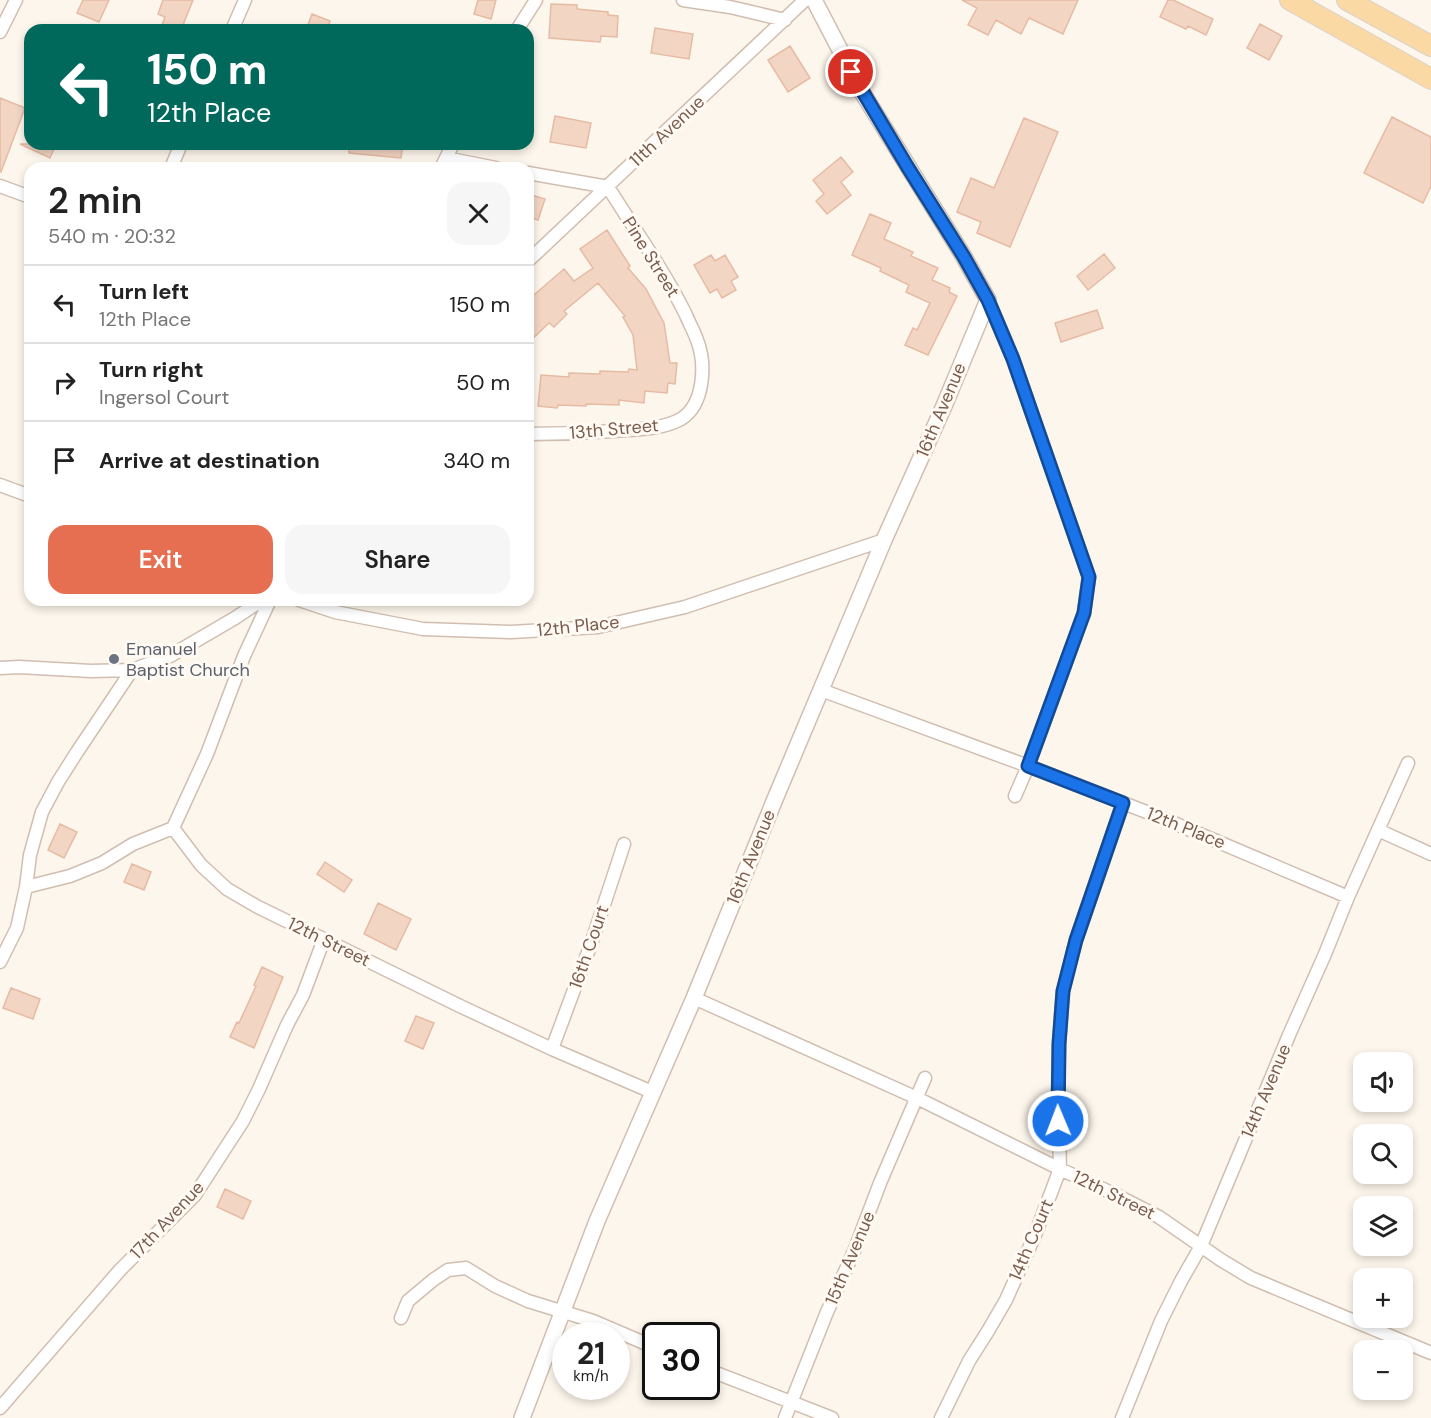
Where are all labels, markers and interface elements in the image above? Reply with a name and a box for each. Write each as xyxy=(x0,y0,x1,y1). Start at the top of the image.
text: 150 m xyxy=(147,42,267,97)
pin xyxy=(825,46,876,97)
icon: left xyxy=(48,48,126,126)
icon: arrive xyxy=(834,55,867,88)
street label: 11th Avenue xyxy=(624,90,710,172)
text: 12th Place xyxy=(147,95,271,130)
text: 2 min xyxy=(48,177,142,224)
button: close xyxy=(447,182,510,245)
street label: Pine Street xyxy=(617,212,685,302)
text: 540 m · 20:32 xyxy=(48,223,176,249)
text: Turn left xyxy=(99,277,189,306)
icon: left xyxy=(48,288,81,321)
text: 150 m xyxy=(449,290,510,319)
text: 12th Place xyxy=(99,306,191,332)
text: Turn right xyxy=(99,355,204,384)
street label: 16th Avenue xyxy=(910,359,972,461)
icon: right xyxy=(48,366,81,399)
text: 50 m xyxy=(456,368,510,397)
text: Ingersol Court xyxy=(99,384,229,410)
street label: 13th Street xyxy=(568,413,660,445)
icon: arrive xyxy=(48,444,81,477)
text: Arrive at destination xyxy=(99,446,320,475)
text: 340 m xyxy=(443,446,510,475)
button: Exit xyxy=(48,525,273,594)
button: Share xyxy=(285,525,510,594)
street label: 12th Place xyxy=(535,610,621,642)
place label: Emanuel Baptist Church xyxy=(126,637,250,682)
marker: Emanuel Baptist Church xyxy=(107,652,121,666)
street label: 12th Place xyxy=(1143,801,1229,855)
street label: 16th Avenue xyxy=(721,806,781,908)
street label: 16th Court xyxy=(564,902,614,992)
street label: 12th Street xyxy=(284,912,374,972)
street label: 14th Avenue xyxy=(1235,1040,1297,1142)
map controls xyxy=(1353,1052,1413,1400)
button: sound xyxy=(1353,1052,1413,1112)
position arrow xyxy=(1026,1089,1090,1153)
button: search xyxy=(1353,1124,1413,1184)
street label: 12th Street xyxy=(1069,1165,1159,1225)
street label: 17th Avenue xyxy=(125,1176,209,1264)
street label: 14th Court xyxy=(1003,1196,1059,1284)
button: layers xyxy=(1353,1196,1413,1256)
street label: 15th Avenue xyxy=(819,1207,881,1309)
button: + xyxy=(1353,1268,1413,1328)
speed limit sign: 30 xyxy=(642,1322,720,1400)
text: 21 xyxy=(577,1334,605,1373)
button: − xyxy=(1353,1340,1413,1400)
text: km/h xyxy=(573,1366,609,1386)

